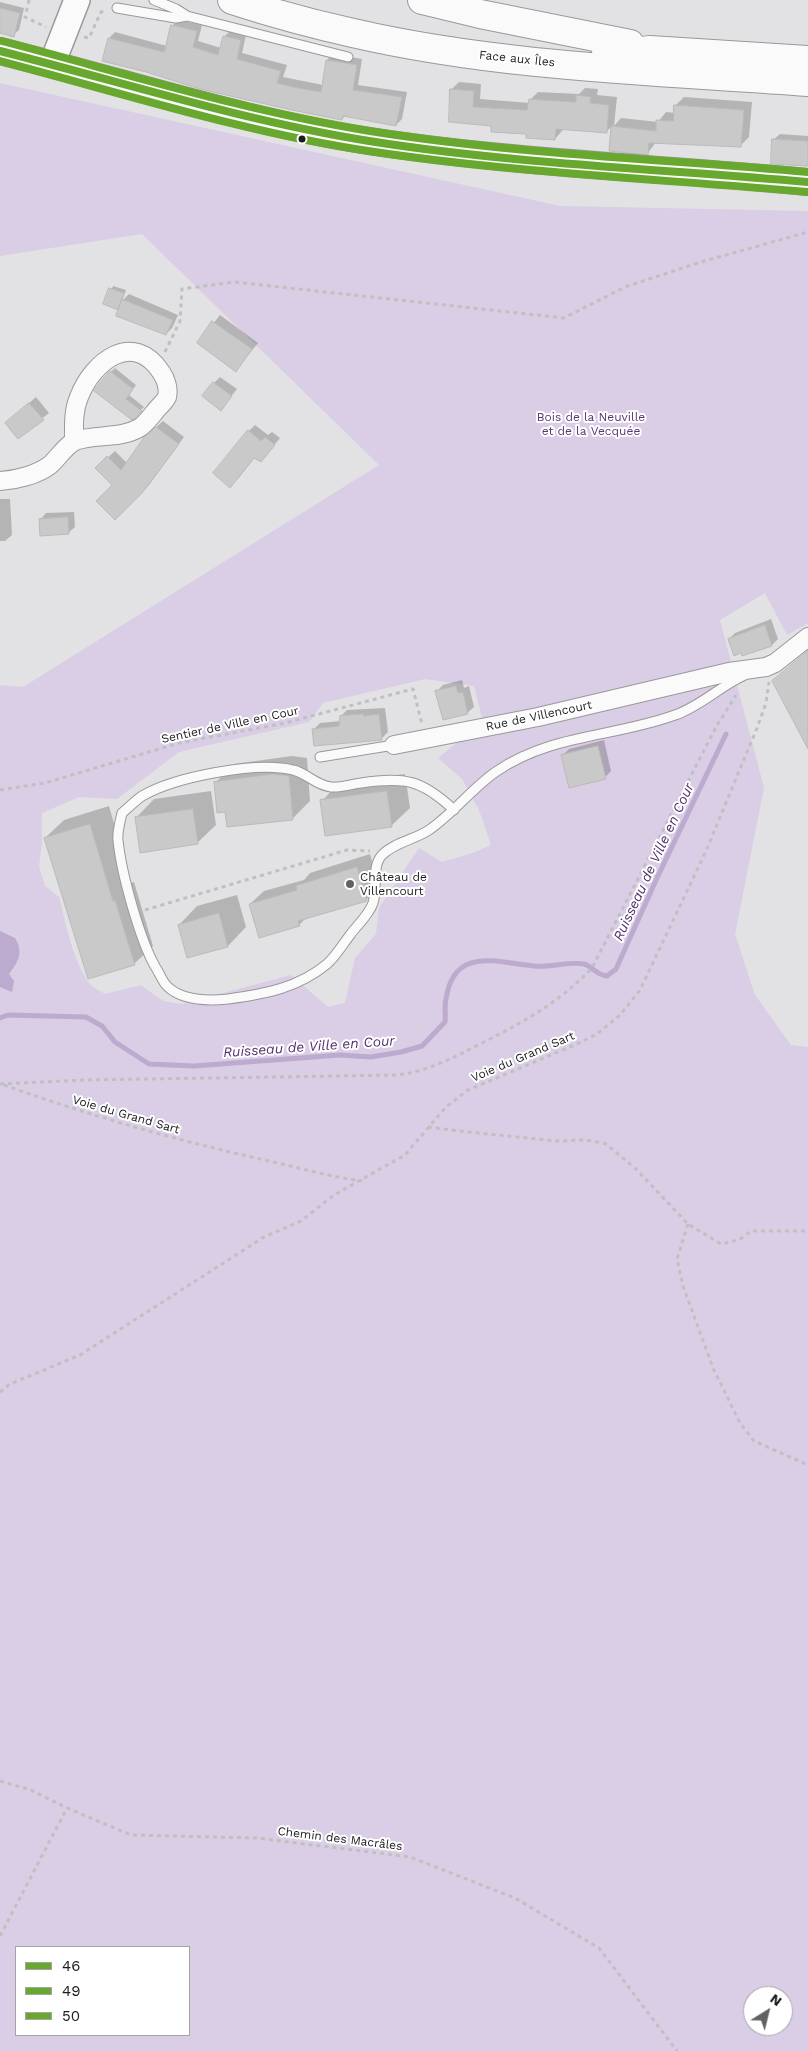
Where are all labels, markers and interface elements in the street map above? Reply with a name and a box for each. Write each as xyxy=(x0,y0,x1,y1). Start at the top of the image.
street label: Face aux Îles xyxy=(478,48,556,70)
unlabelled marker xyxy=(297,134,307,144)
park label: Bois de la Neuville et de la Vecquée xyxy=(537,410,645,438)
street label: Rue de Villencourt xyxy=(485,698,593,734)
street label: Sentier de Ville en Cour xyxy=(160,703,300,747)
water label: Ruisseau de Ville en Cour xyxy=(610,781,698,943)
place label: Château de Villencourt xyxy=(360,870,427,898)
marker: Château de Villencourt xyxy=(344,878,356,890)
street label: Voie du Grand Sart xyxy=(469,1029,577,1085)
water label: Ruisseau de Ville en Cour xyxy=(223,1033,395,1061)
street label: Voie du Grand Sart xyxy=(71,1093,181,1137)
street label: Chemin des Macrâles xyxy=(277,1824,403,1854)
legend xyxy=(15,1946,190,2036)
text: 46 xyxy=(62,1957,80,1975)
text: 49 xyxy=(62,1982,80,2000)
north arrow xyxy=(743,1986,793,2036)
text: N xyxy=(767,1990,785,2009)
text: 50 xyxy=(62,2007,80,2025)

